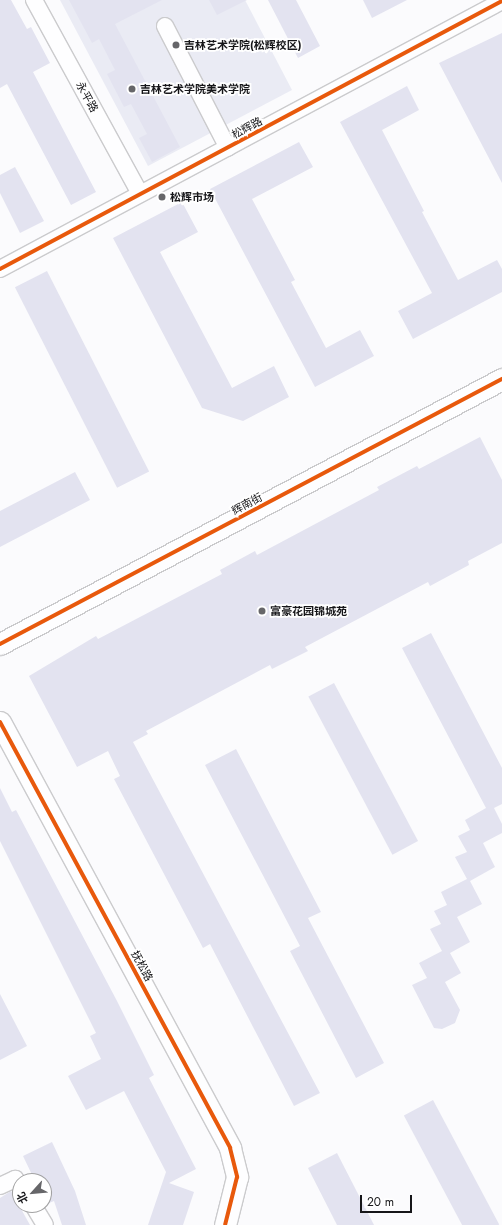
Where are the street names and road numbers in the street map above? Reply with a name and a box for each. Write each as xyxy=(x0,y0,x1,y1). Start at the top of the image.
street label: 永平路 xyxy=(73,79,101,115)
street label: 松辉路 xyxy=(229,114,265,142)
street label: 辉南街 xyxy=(229,490,265,518)
street label: 抚松路 xyxy=(128,948,156,984)

